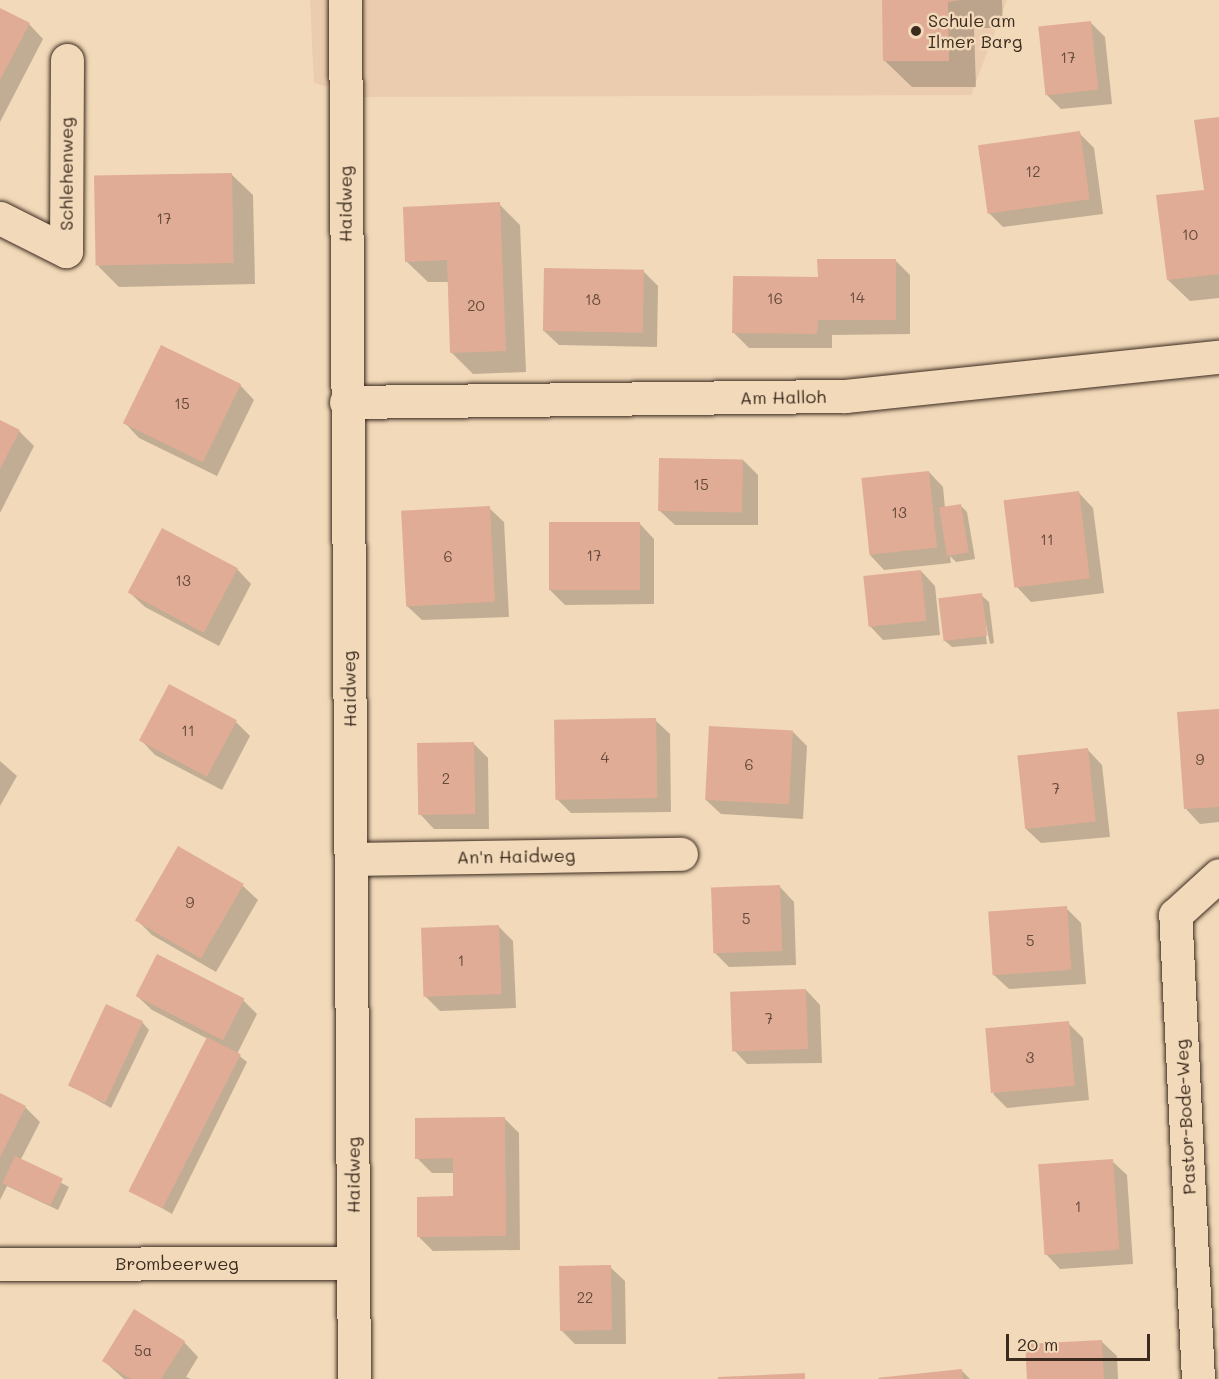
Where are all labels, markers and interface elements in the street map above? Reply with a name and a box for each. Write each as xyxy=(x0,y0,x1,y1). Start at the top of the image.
place label: Schule am Ilmer Barg xyxy=(928,10,1023,52)
marker: Schule am Ilmer Barg xyxy=(909,24,923,38)
house number: 17 xyxy=(1060,49,1076,67)
street label: Schlehenweg xyxy=(55,117,77,231)
house number: 12 xyxy=(1025,163,1041,181)
street label: Haidweg xyxy=(334,166,356,242)
house number: 17 xyxy=(156,210,172,228)
house number: 10 xyxy=(1182,226,1198,244)
house number: 14 xyxy=(849,289,865,307)
house number: 16 xyxy=(767,290,783,308)
house number: 18 xyxy=(585,291,601,309)
house number: 20 xyxy=(467,297,485,315)
street label: Am Halloh xyxy=(740,385,826,409)
house number: 15 xyxy=(174,395,190,413)
house number: 15 xyxy=(693,476,709,494)
house number: 13 xyxy=(891,504,907,522)
house number: 11 xyxy=(1040,531,1054,549)
house number: 17 xyxy=(586,547,602,565)
house number: 6 xyxy=(443,548,453,566)
house number: 13 xyxy=(175,572,191,590)
street label: Haidweg xyxy=(338,651,360,727)
house number: 11 xyxy=(181,722,195,740)
house number: 4 xyxy=(601,749,609,767)
house number: 9 xyxy=(1196,751,1204,769)
house number: 6 xyxy=(744,756,754,774)
house number: 2 xyxy=(442,770,450,788)
house number: 7 xyxy=(1052,780,1060,798)
street label: An'n Haidweg xyxy=(456,844,576,868)
house number: 9 xyxy=(186,894,194,912)
house number: 5 xyxy=(742,910,750,928)
house number: 5 xyxy=(1026,932,1034,950)
house number: 1 xyxy=(458,952,464,970)
house number: 7 xyxy=(765,1010,773,1028)
street label: Pastor-Bode-Weg xyxy=(1170,1039,1200,1195)
house number: 3 xyxy=(1026,1049,1034,1067)
street label: Haidweg xyxy=(342,1137,364,1213)
house number: 1 xyxy=(1075,1198,1081,1216)
street label: Brombeerweg xyxy=(115,1252,239,1274)
house number: 22 xyxy=(577,1289,593,1307)
scale bar xyxy=(1009,1322,1153,1360)
text: 20 m xyxy=(1017,1332,1058,1356)
house number: 5a xyxy=(134,1342,152,1360)

